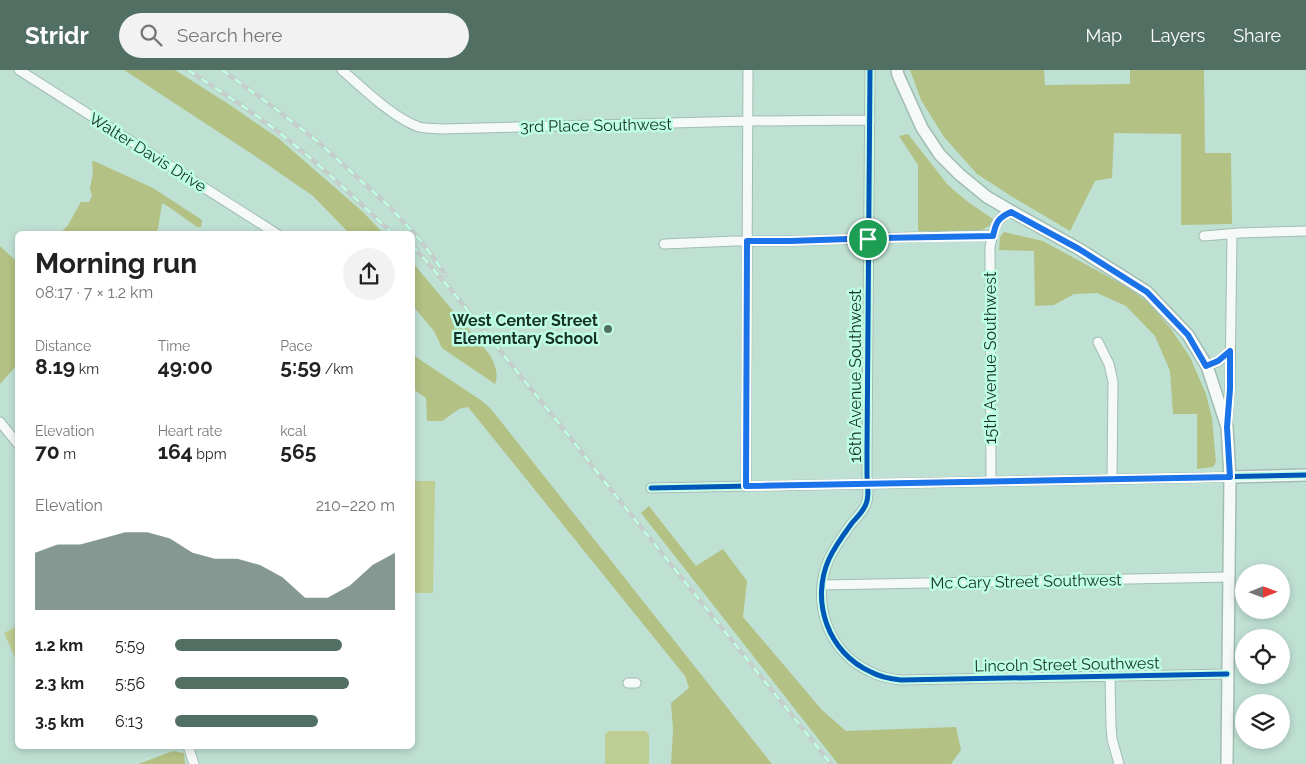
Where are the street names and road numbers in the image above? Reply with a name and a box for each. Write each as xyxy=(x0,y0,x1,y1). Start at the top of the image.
street label: Walter Davis Drive xyxy=(86,109,210,196)
street label: 3rd Place Southwest xyxy=(520,115,673,136)
street label: 15th Avenue Southwest xyxy=(981,271,1000,444)
street label: 16th Avenue Southwest xyxy=(846,289,865,463)
street label: Mc Cary Street Southwest xyxy=(930,570,1122,593)
street label: Lincoln Street Southwest xyxy=(974,653,1160,676)

